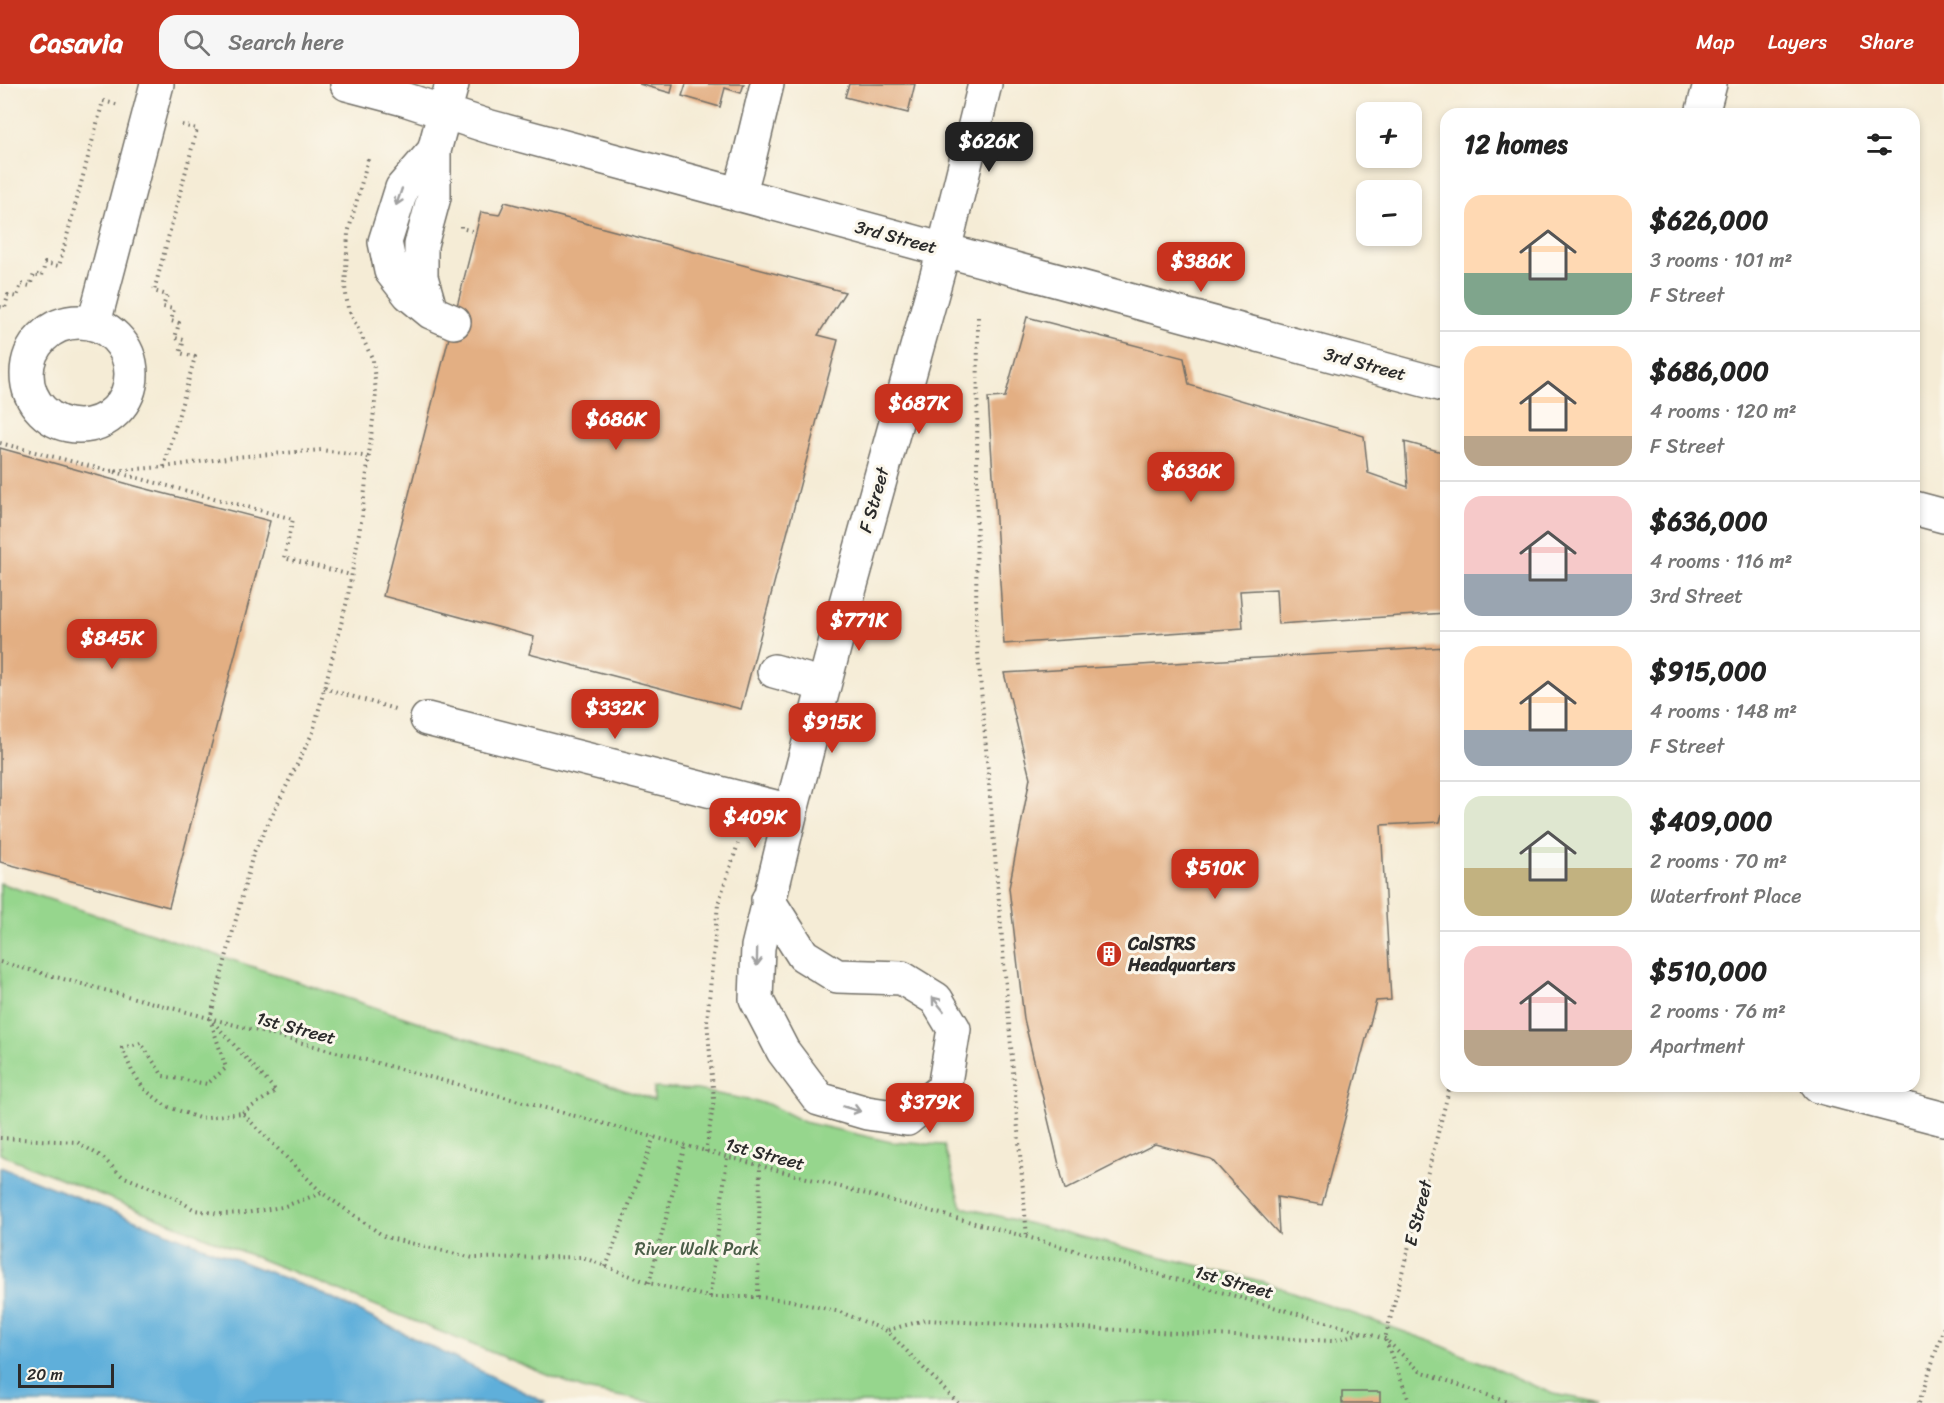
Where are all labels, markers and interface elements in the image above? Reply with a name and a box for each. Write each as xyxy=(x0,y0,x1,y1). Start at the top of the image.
search box xyxy=(159,15,579,69)
text: Casavia xyxy=(30,18,123,67)
text: Search here xyxy=(228,23,344,62)
text: Map xyxy=(1696,23,1735,61)
text: Layers xyxy=(1768,23,1827,61)
text: Share xyxy=(1860,23,1914,61)
icon: search xyxy=(180,26,213,59)
map controls xyxy=(1356,102,1422,246)
button: + xyxy=(1356,102,1422,168)
text: 12 homes xyxy=(1464,121,1568,167)
pin: $626K xyxy=(947,122,1031,173)
text: $626K xyxy=(959,124,1019,159)
icon: filters xyxy=(1863,128,1896,161)
button: − xyxy=(1356,180,1422,246)
one-way arrow xyxy=(393,187,404,206)
text: $626,000 xyxy=(1650,197,1768,243)
street label: 3rd Street xyxy=(851,211,941,263)
icon: home xyxy=(1512,219,1584,291)
pin: $386K xyxy=(1159,242,1243,293)
text: 3 rooms · 101 m² xyxy=(1650,243,1792,278)
text: $386K xyxy=(1171,244,1231,279)
text: F Street xyxy=(1650,278,1724,313)
street label: 3rd Street xyxy=(1320,338,1410,390)
text: $686,000 xyxy=(1650,348,1769,394)
icon: home xyxy=(1512,370,1584,442)
pin: $687K xyxy=(877,384,961,435)
text: $687K xyxy=(889,386,949,421)
text: 4 rooms · 120 m² xyxy=(1650,394,1797,429)
pin: $686K xyxy=(574,400,658,451)
text: $686K xyxy=(586,402,646,437)
text: F Street xyxy=(1650,429,1724,464)
pin: $636K xyxy=(1149,452,1233,503)
text: $636K xyxy=(1161,454,1221,489)
street label: F Street xyxy=(849,463,899,537)
text: $636,000 xyxy=(1650,498,1768,544)
icon: home xyxy=(1512,520,1584,592)
text: 4 rooms · 116 m² xyxy=(1650,544,1792,579)
text: 3rd Street xyxy=(1650,579,1743,614)
pin: $771K xyxy=(817,601,901,652)
text: $771K xyxy=(830,603,888,638)
pin: $845K xyxy=(70,619,154,670)
text: $845K xyxy=(81,621,143,656)
text: $915,000 xyxy=(1650,648,1767,694)
icon: home xyxy=(1512,670,1584,742)
pin: $332K xyxy=(573,689,657,740)
text: $332K xyxy=(585,691,645,726)
text: 4 rooms · 148 m² xyxy=(1650,694,1797,729)
pin: $915K xyxy=(790,703,874,754)
text: $915K xyxy=(803,705,861,740)
text: F Street xyxy=(1650,729,1724,764)
pin: $409K xyxy=(713,798,797,849)
text: $409,000 xyxy=(1650,798,1772,844)
text: $409K xyxy=(723,800,787,835)
icon: home xyxy=(1512,820,1584,892)
text: 2 rooms · 70 m² xyxy=(1650,844,1787,879)
pin: $510K xyxy=(1173,849,1257,900)
text: $510K xyxy=(1185,851,1245,886)
text: Waterfront Place xyxy=(1650,879,1802,914)
place label: CalSTRS Headquarters xyxy=(1127,928,1236,981)
building icon: CalSTRS Headquarters xyxy=(1094,939,1124,969)
one-way arrow xyxy=(752,947,763,967)
text: $510,000 xyxy=(1650,948,1767,994)
icon: home xyxy=(1512,970,1584,1042)
text: 2 rooms · 76 m² xyxy=(1650,994,1786,1029)
one-way arrow xyxy=(931,996,944,1012)
street label: 1st Street xyxy=(253,1002,339,1054)
text: Apartment xyxy=(1650,1029,1744,1064)
pin: $379K xyxy=(888,1083,972,1134)
text: $379K xyxy=(900,1085,960,1120)
one-way arrow xyxy=(843,1103,862,1115)
street label: 1st Street xyxy=(722,1128,808,1180)
street label: E Street xyxy=(1394,1176,1442,1249)
park label: River Walk Park xyxy=(635,1233,759,1265)
street label: 1st Street xyxy=(1191,1255,1277,1309)
text: 20 m xyxy=(27,1360,63,1389)
scale bar xyxy=(18,1361,114,1388)

